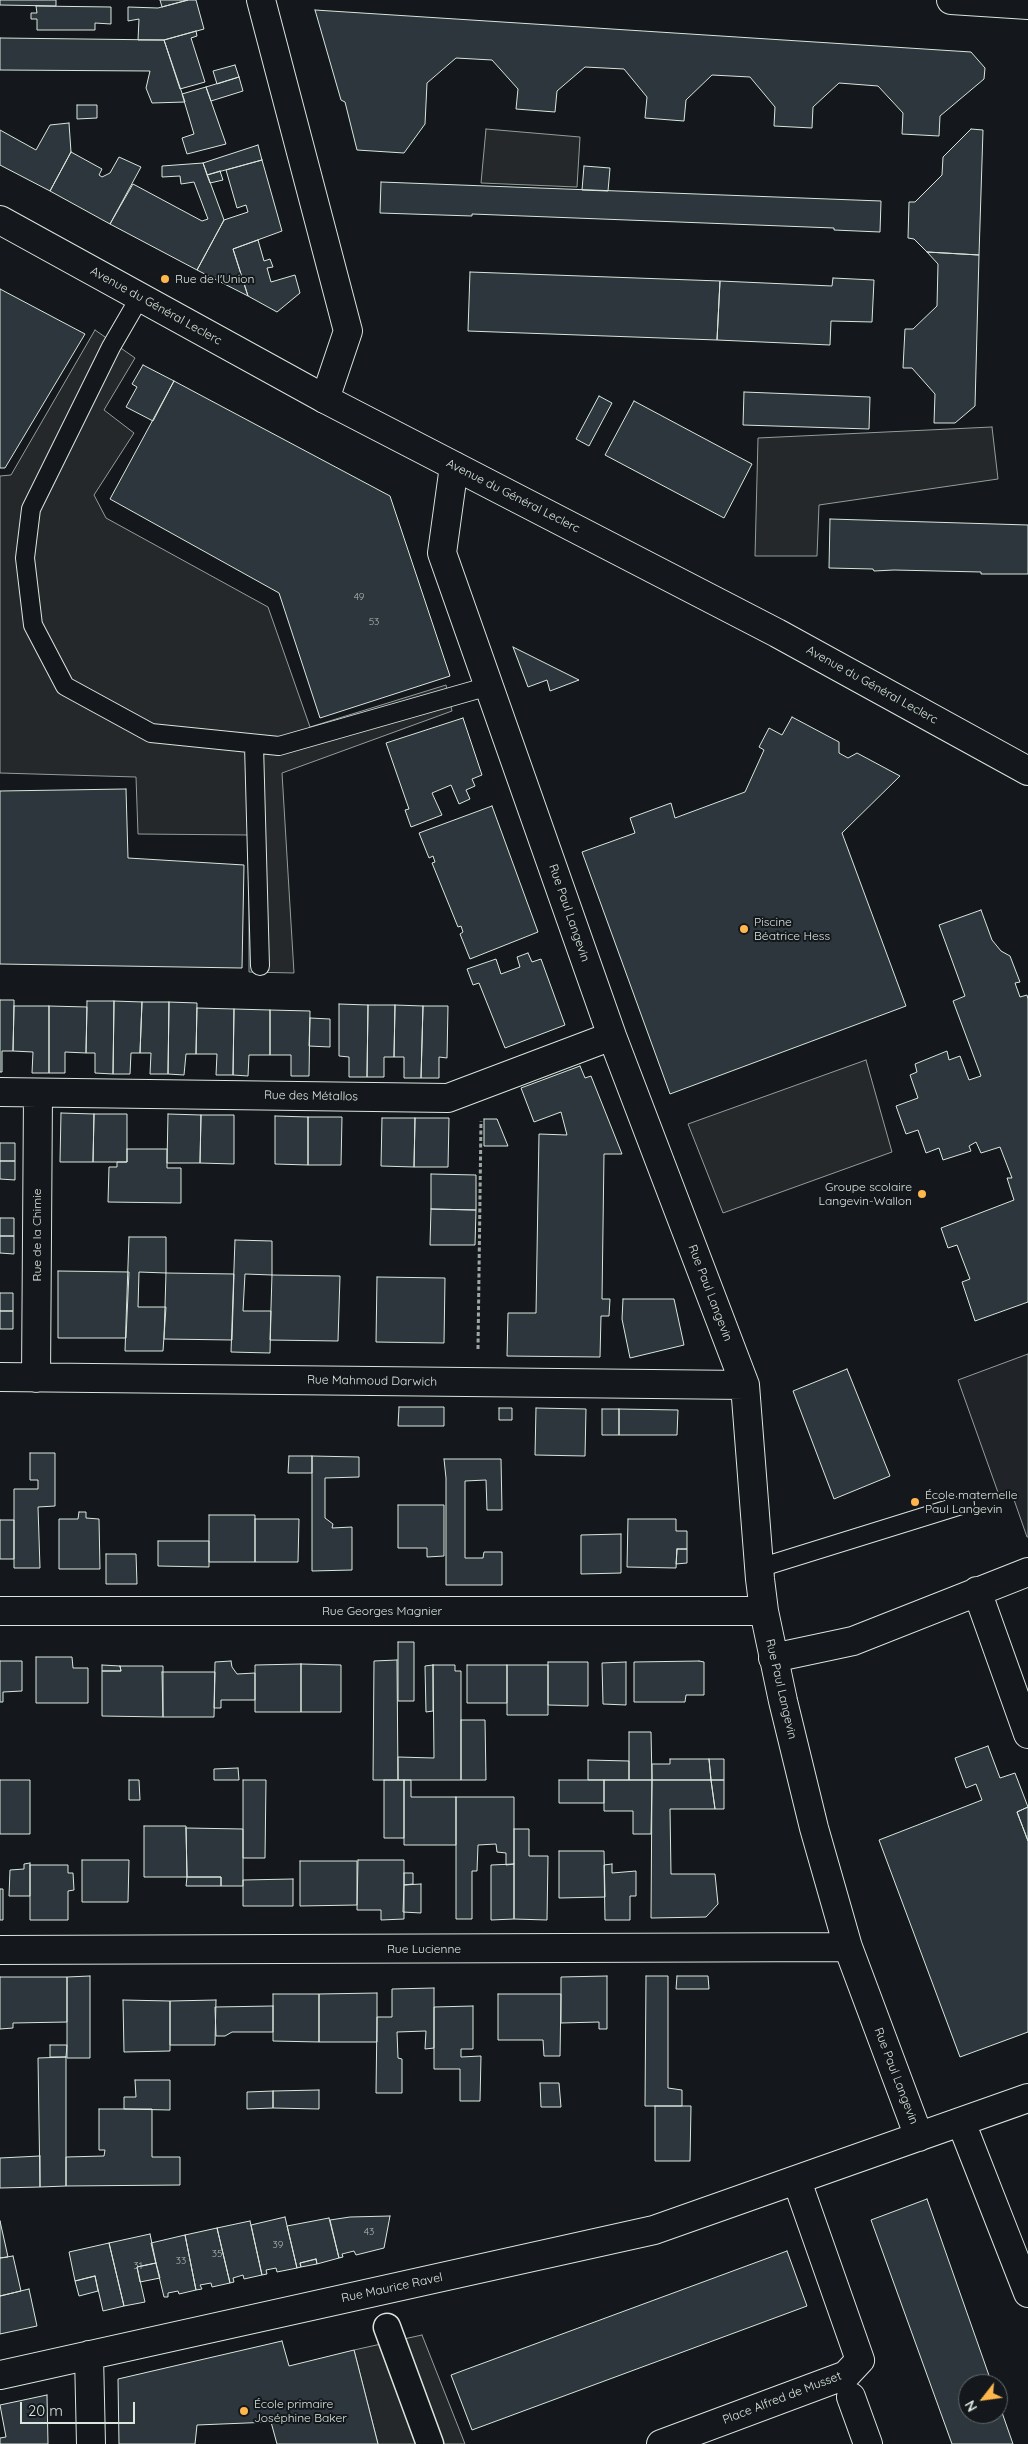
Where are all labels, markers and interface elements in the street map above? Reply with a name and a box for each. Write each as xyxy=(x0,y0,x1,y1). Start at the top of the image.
street label: Avenue du Général Leclerc xyxy=(88,264,224,348)
place label: Rue de l'Union xyxy=(175,272,254,286)
marker: Rue de l'Union xyxy=(159,273,171,285)
street label: Avenue du Général Leclerc xyxy=(444,456,582,536)
house number: 49 xyxy=(354,591,364,603)
house number: 53 xyxy=(369,616,379,628)
street label: Avenue du Général Leclerc xyxy=(804,643,940,727)
street label: Rue Paul Langevin xyxy=(546,862,592,964)
place label: Piscine Béatrice Hess xyxy=(754,915,830,943)
marker: Piscine Béatrice Hess xyxy=(738,923,750,935)
street label: Rue des Métallos xyxy=(264,1088,358,1104)
place label: Groupe scolaire Langevin-Wallon xyxy=(819,1180,912,1208)
marker: Groupe scolaire Langevin-Wallon xyxy=(916,1188,928,1200)
street label: Rue de la Chimie xyxy=(30,1189,44,1281)
street label: Rue Paul Langevin xyxy=(685,1243,735,1343)
street label: Rue Mahmoud Darwich xyxy=(307,1373,437,1389)
place label: École maternelle Paul Langevin xyxy=(925,1488,1017,1516)
marker: École maternelle Paul Langevin xyxy=(909,1496,921,1508)
street label: Rue Georges Magnier xyxy=(322,1604,442,1618)
street label: Rue Paul Langevin xyxy=(762,1638,800,1740)
street label: Rue Lucienne xyxy=(387,1942,461,1956)
street label: Rue Paul Langevin xyxy=(871,2026,921,2126)
house number: 43 xyxy=(364,2226,374,2238)
house number: 39 xyxy=(273,2239,283,2251)
house number: 35 xyxy=(212,2248,222,2260)
house number: 33 xyxy=(176,2255,186,2267)
house number: 31 xyxy=(134,2260,142,2272)
street label: Rue Maurice Ravel xyxy=(340,2270,444,2306)
street label: Place Alfred de Musset xyxy=(721,2369,843,2427)
north arrow xyxy=(958,2374,1008,2424)
scale bar xyxy=(22,2392,138,2424)
place label: École primaire Joséphine Baker xyxy=(254,2397,347,2425)
text: N xyxy=(961,2397,981,2415)
text: 20 m xyxy=(28,2401,63,2420)
marker: École primaire Joséphine Baker xyxy=(238,2405,250,2417)

